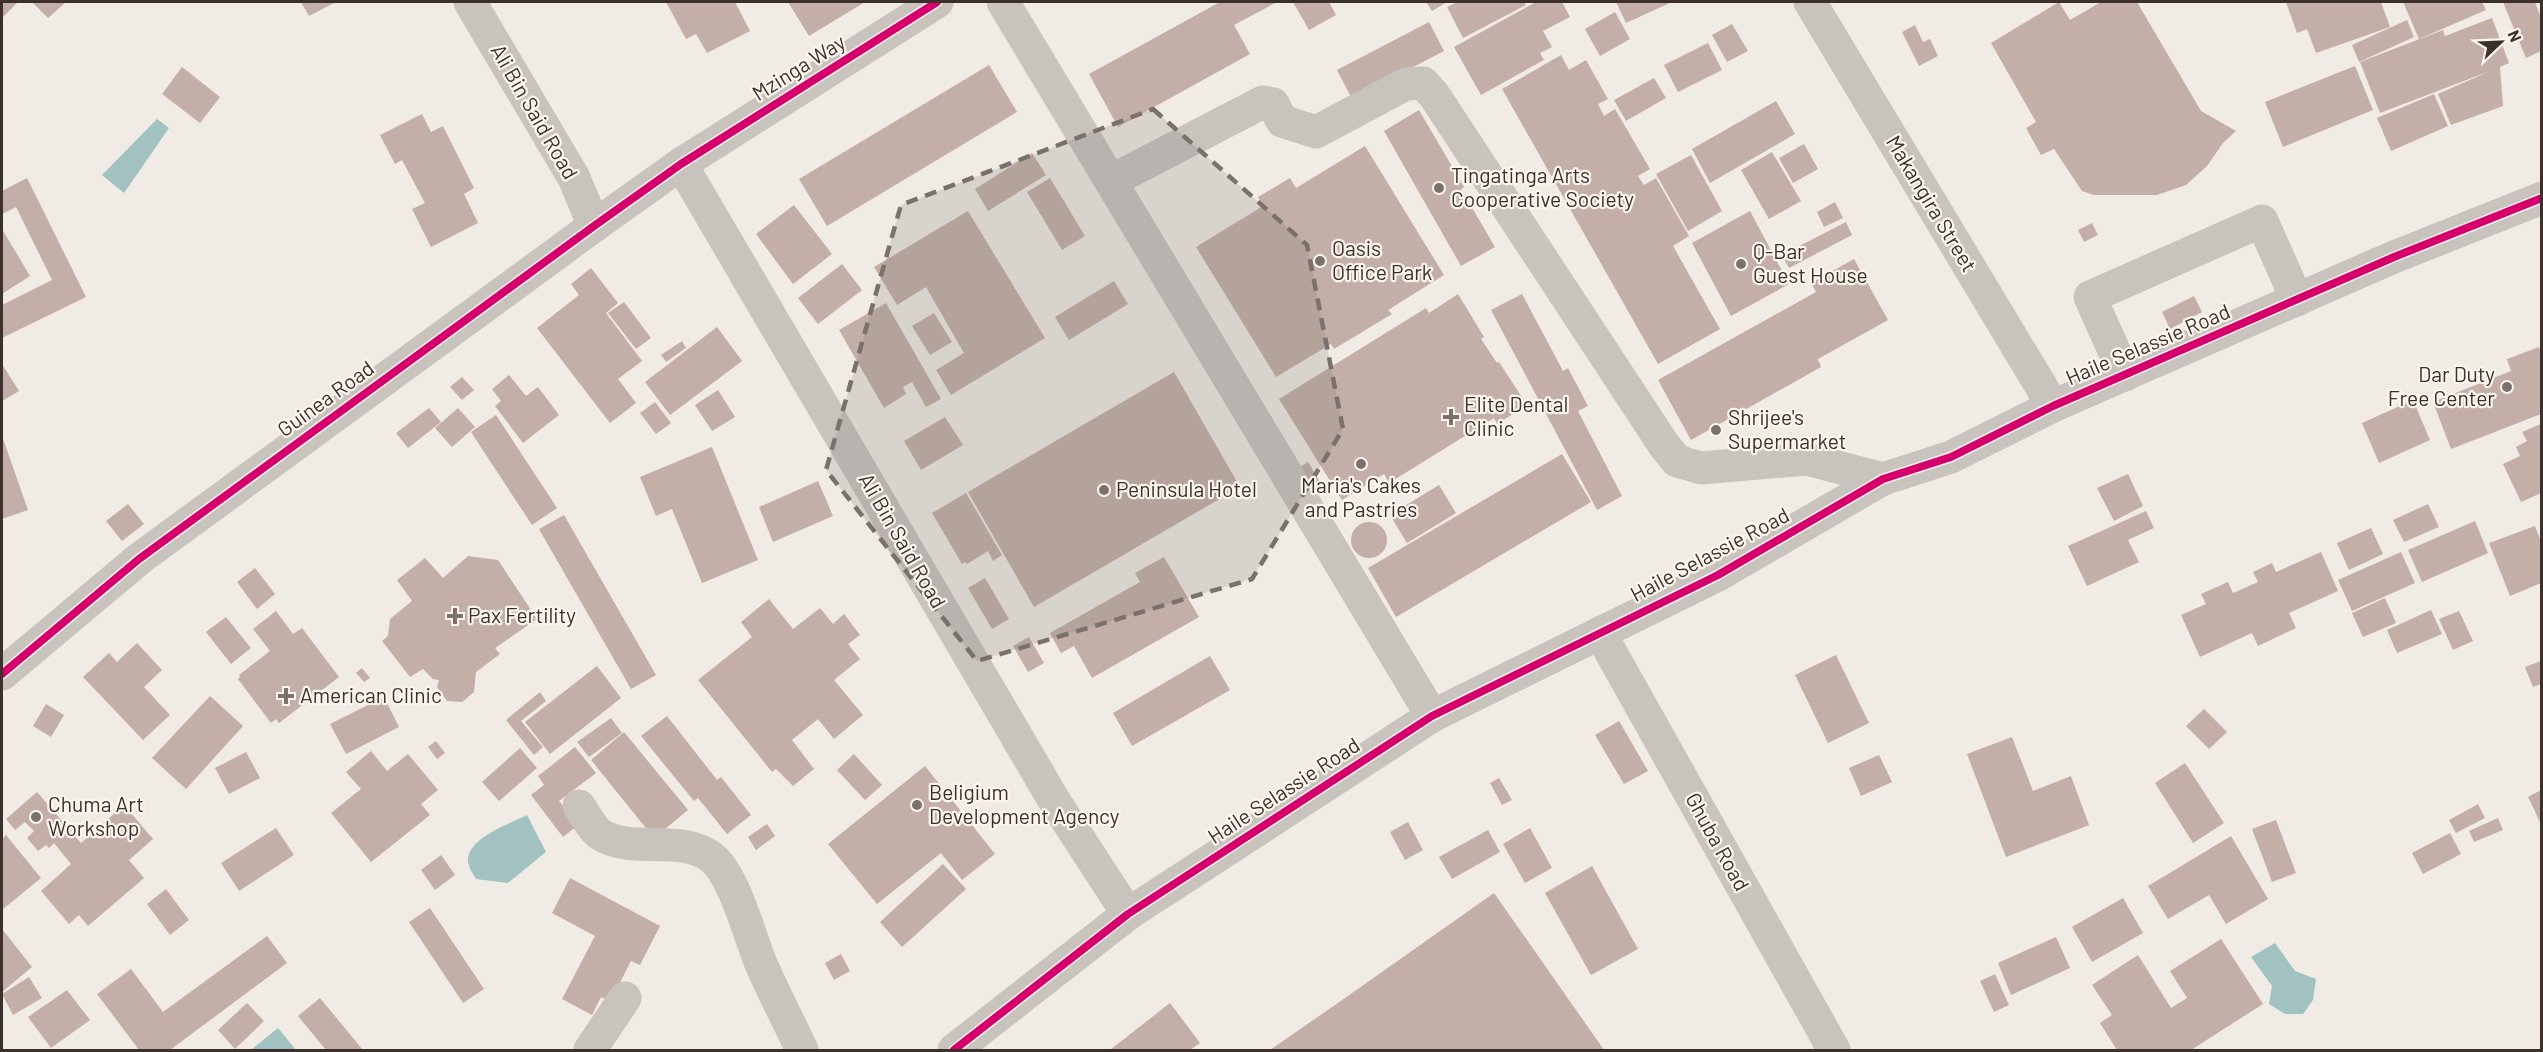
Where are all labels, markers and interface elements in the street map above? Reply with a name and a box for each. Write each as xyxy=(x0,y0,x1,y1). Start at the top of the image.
north arrow xyxy=(2471,12,2531,72)
text: N xyxy=(2504,27,2526,45)
street label: Mzinga Way xyxy=(747,28,850,105)
street label: Ali Bin Said Road xyxy=(487,39,584,183)
street label: Makangira Street xyxy=(1882,131,1983,276)
place label: Tingatinga Arts Cooperative Society xyxy=(1451,162,1634,211)
marker: Tingatinga Arts Cooperative Society xyxy=(1432,181,1446,195)
place label: Oasis Office Park xyxy=(1332,235,1432,284)
place label: Q-Bar Guest House xyxy=(1753,238,1868,287)
marker: Oasis Office Park xyxy=(1313,254,1327,268)
marker: Q-Bar Guest House xyxy=(1734,257,1748,271)
street label: Haile Selassie Road xyxy=(2061,298,2233,390)
street label: Guinea Road xyxy=(272,354,378,441)
place label: Dar Duty Free Center xyxy=(2388,361,2495,410)
marker: Dar Duty Free Center xyxy=(2500,380,2514,394)
place label: Elite Dental Clinic xyxy=(1464,391,1568,440)
place label: Shrijee's Supermarket xyxy=(1728,404,1846,453)
marker: Elite Dental Clinic xyxy=(1442,408,1460,426)
marker: Shrijee's Supermarket xyxy=(1709,423,1723,437)
marker: Maria's Cakes and Pastries xyxy=(1354,457,1368,471)
street label: Ali Bin Said Road xyxy=(855,468,952,612)
place label: Maria's Cakes and Pastries xyxy=(1301,472,1421,521)
place label: Peninsula Hotel xyxy=(1116,476,1257,501)
marker: Peninsula Hotel xyxy=(1097,483,1111,497)
street label: Haile Selassie Road xyxy=(1626,501,1793,606)
place label: Pax Fertility xyxy=(468,602,576,627)
marker: Pax Fertility xyxy=(446,607,464,625)
place label: American Clinic xyxy=(300,682,442,707)
marker: American Clinic xyxy=(277,687,295,705)
street label: Haile Selassie Road xyxy=(1203,731,1364,848)
place label: Beligium Development Agency xyxy=(929,779,1120,828)
street label: Ghuba Road xyxy=(1681,788,1755,895)
place label: Chuma Art Workshop xyxy=(48,791,144,840)
marker: Beligium Development Agency xyxy=(910,798,924,812)
marker: Chuma Art Workshop xyxy=(29,810,43,824)

